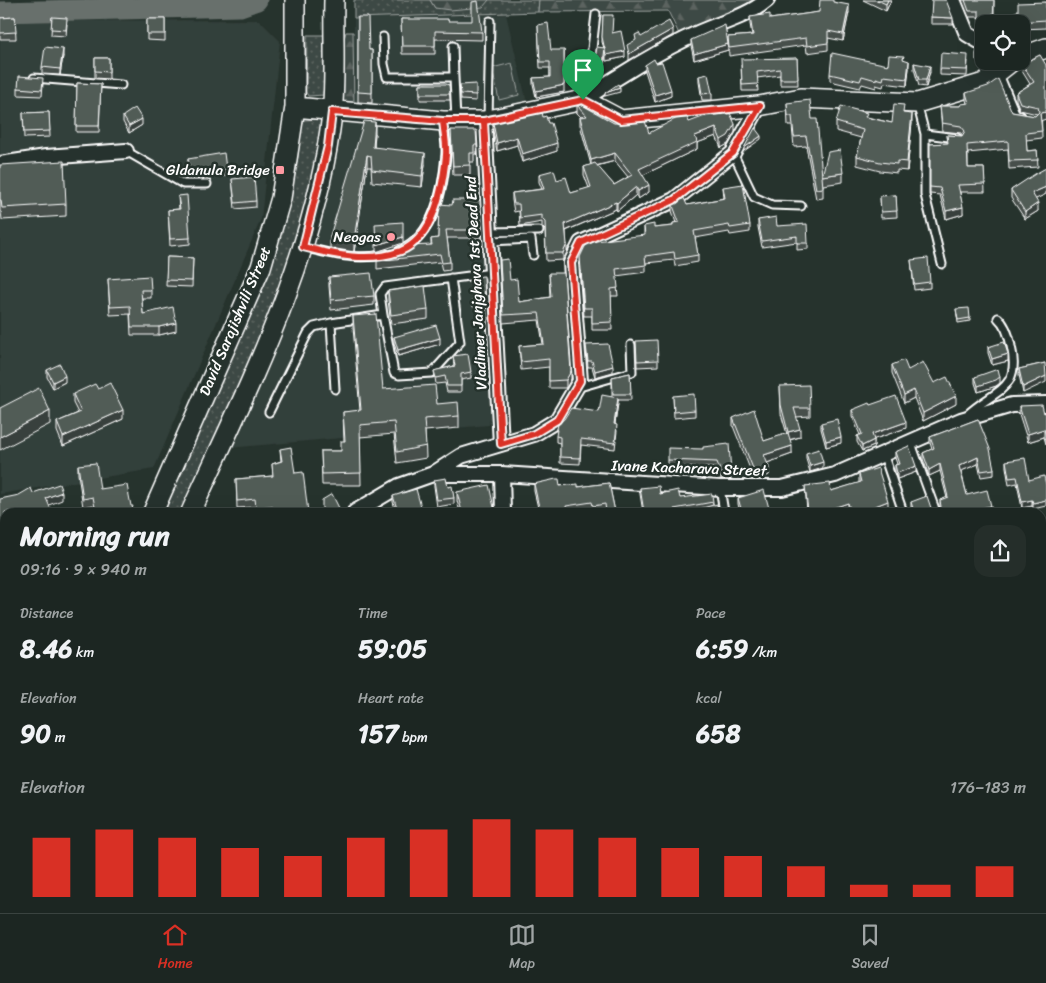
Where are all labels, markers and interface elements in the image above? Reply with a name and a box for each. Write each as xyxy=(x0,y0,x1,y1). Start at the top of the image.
map controls xyxy=(975,15,1030,70)
button: locate xyxy=(975,15,1030,70)
pin xyxy=(562,49,604,100)
icon: arrive xyxy=(569,56,597,84)
place label: Gldanula Bridge xyxy=(166,157,270,183)
marker: Gldanula Bridge xyxy=(274,164,286,176)
street label: Vladimer Janjghava 1st Dead End xyxy=(457,174,495,391)
place label: Neogas xyxy=(333,224,381,250)
marker: Neogas xyxy=(385,231,397,243)
street label: David Sarajishvili Street xyxy=(192,242,278,400)
street label: Ivane Kacharava Street xyxy=(610,452,768,484)
text: Morning run xyxy=(20,511,170,560)
button: share xyxy=(974,525,1026,577)
text: 09:16 · 9 × 940 m xyxy=(20,555,147,584)
text: Distance xyxy=(20,601,73,626)
text: Time xyxy=(358,601,388,626)
text: Pace xyxy=(696,601,726,626)
text: 8.46 xyxy=(20,626,72,671)
text: 59:05 xyxy=(358,626,427,671)
text: 6:59 xyxy=(696,626,748,671)
text: km xyxy=(72,640,94,665)
text: /km xyxy=(748,640,777,665)
text: Elevation xyxy=(20,686,77,711)
text: Heart rate xyxy=(358,686,424,711)
text: kcal xyxy=(696,686,721,711)
text: 90 xyxy=(20,711,51,756)
text: 157 xyxy=(358,711,398,756)
text: 658 xyxy=(696,711,741,756)
text: m xyxy=(51,725,66,750)
text: bpm xyxy=(398,725,428,750)
text: Elevation xyxy=(20,773,85,802)
text: 176–183 m xyxy=(950,773,1026,802)
tab: Home xyxy=(158,921,193,976)
tab: Map xyxy=(508,921,536,976)
tab: Saved xyxy=(851,921,888,976)

